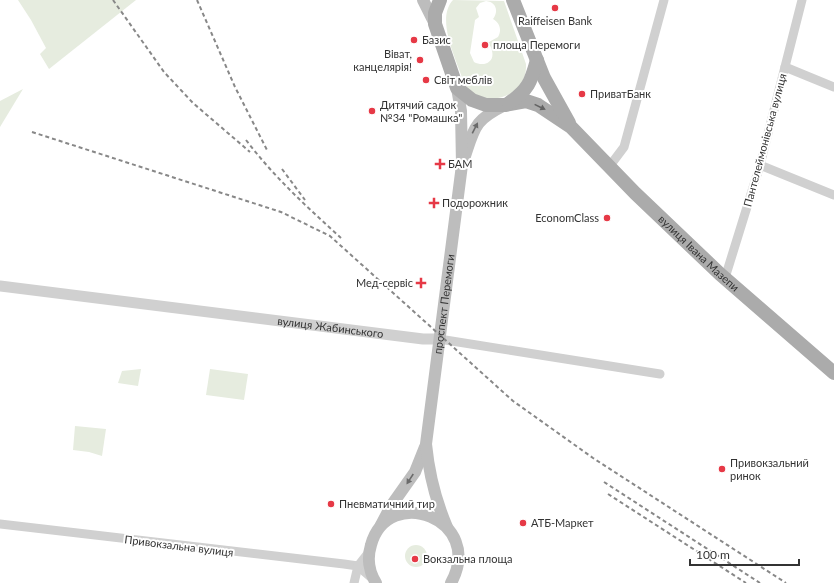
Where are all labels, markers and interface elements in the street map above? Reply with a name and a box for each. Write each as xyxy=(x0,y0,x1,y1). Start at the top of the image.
marker: Raiffeisen Bank xyxy=(550,3,560,13)
place label: Raiffeisen Bank xyxy=(518,14,593,27)
place label: Базис xyxy=(422,33,451,46)
marker: Базис xyxy=(409,35,419,45)
place label: площа Перемоги xyxy=(493,38,580,51)
marker: площа Перемоги xyxy=(480,40,490,50)
place label: Віват, канцелярія! xyxy=(353,47,412,73)
marker: Віват, канцелярія! xyxy=(415,55,425,65)
street label: Пантелеймонівська вулиця xyxy=(740,72,789,208)
place label: Світ меблів xyxy=(434,73,492,86)
marker: Світ меблів xyxy=(421,75,431,85)
place label: ПриватБанк xyxy=(590,87,651,100)
marker: ПриватБанк xyxy=(577,89,587,99)
place label: Дитячий садок №34 "Ромашка" xyxy=(380,98,462,124)
one-way arrow xyxy=(535,104,546,110)
marker: Дитячий садок №34 "Ромашка" xyxy=(367,106,377,116)
one-way arrow xyxy=(472,123,479,134)
place label: БАМ xyxy=(448,157,472,170)
marker: БАМ xyxy=(435,159,445,169)
place label: Подорожник xyxy=(442,196,508,209)
marker: Подорожник xyxy=(429,198,439,208)
place label: EconomClass xyxy=(535,211,599,224)
street label: вулиця Івана Мазепи xyxy=(656,212,742,294)
marker: EconomClass xyxy=(602,213,612,223)
street label: проспект Перемоги xyxy=(431,253,456,355)
place label: Мед-сервіс xyxy=(356,276,413,289)
marker: Мед-сервіс xyxy=(416,278,426,288)
street label: вулиця Жабинського xyxy=(277,314,384,340)
place label: Привокзальний ринок xyxy=(730,456,809,482)
marker: Привокзальний ринок xyxy=(717,464,727,474)
one-way arrow xyxy=(406,474,414,485)
place label: Пневматичний тир xyxy=(339,497,435,510)
marker: Пневматичний тир xyxy=(326,499,336,509)
place label: АТБ-Маркет xyxy=(531,516,594,529)
marker: АТБ-Маркет xyxy=(518,518,528,528)
street label: Привокзальна вулиця xyxy=(124,532,234,559)
scale bar xyxy=(690,541,799,567)
text: 100 m xyxy=(696,547,730,562)
place label: Вокзальна площа xyxy=(423,552,512,565)
marker: Вокзальна площа xyxy=(410,554,420,564)

